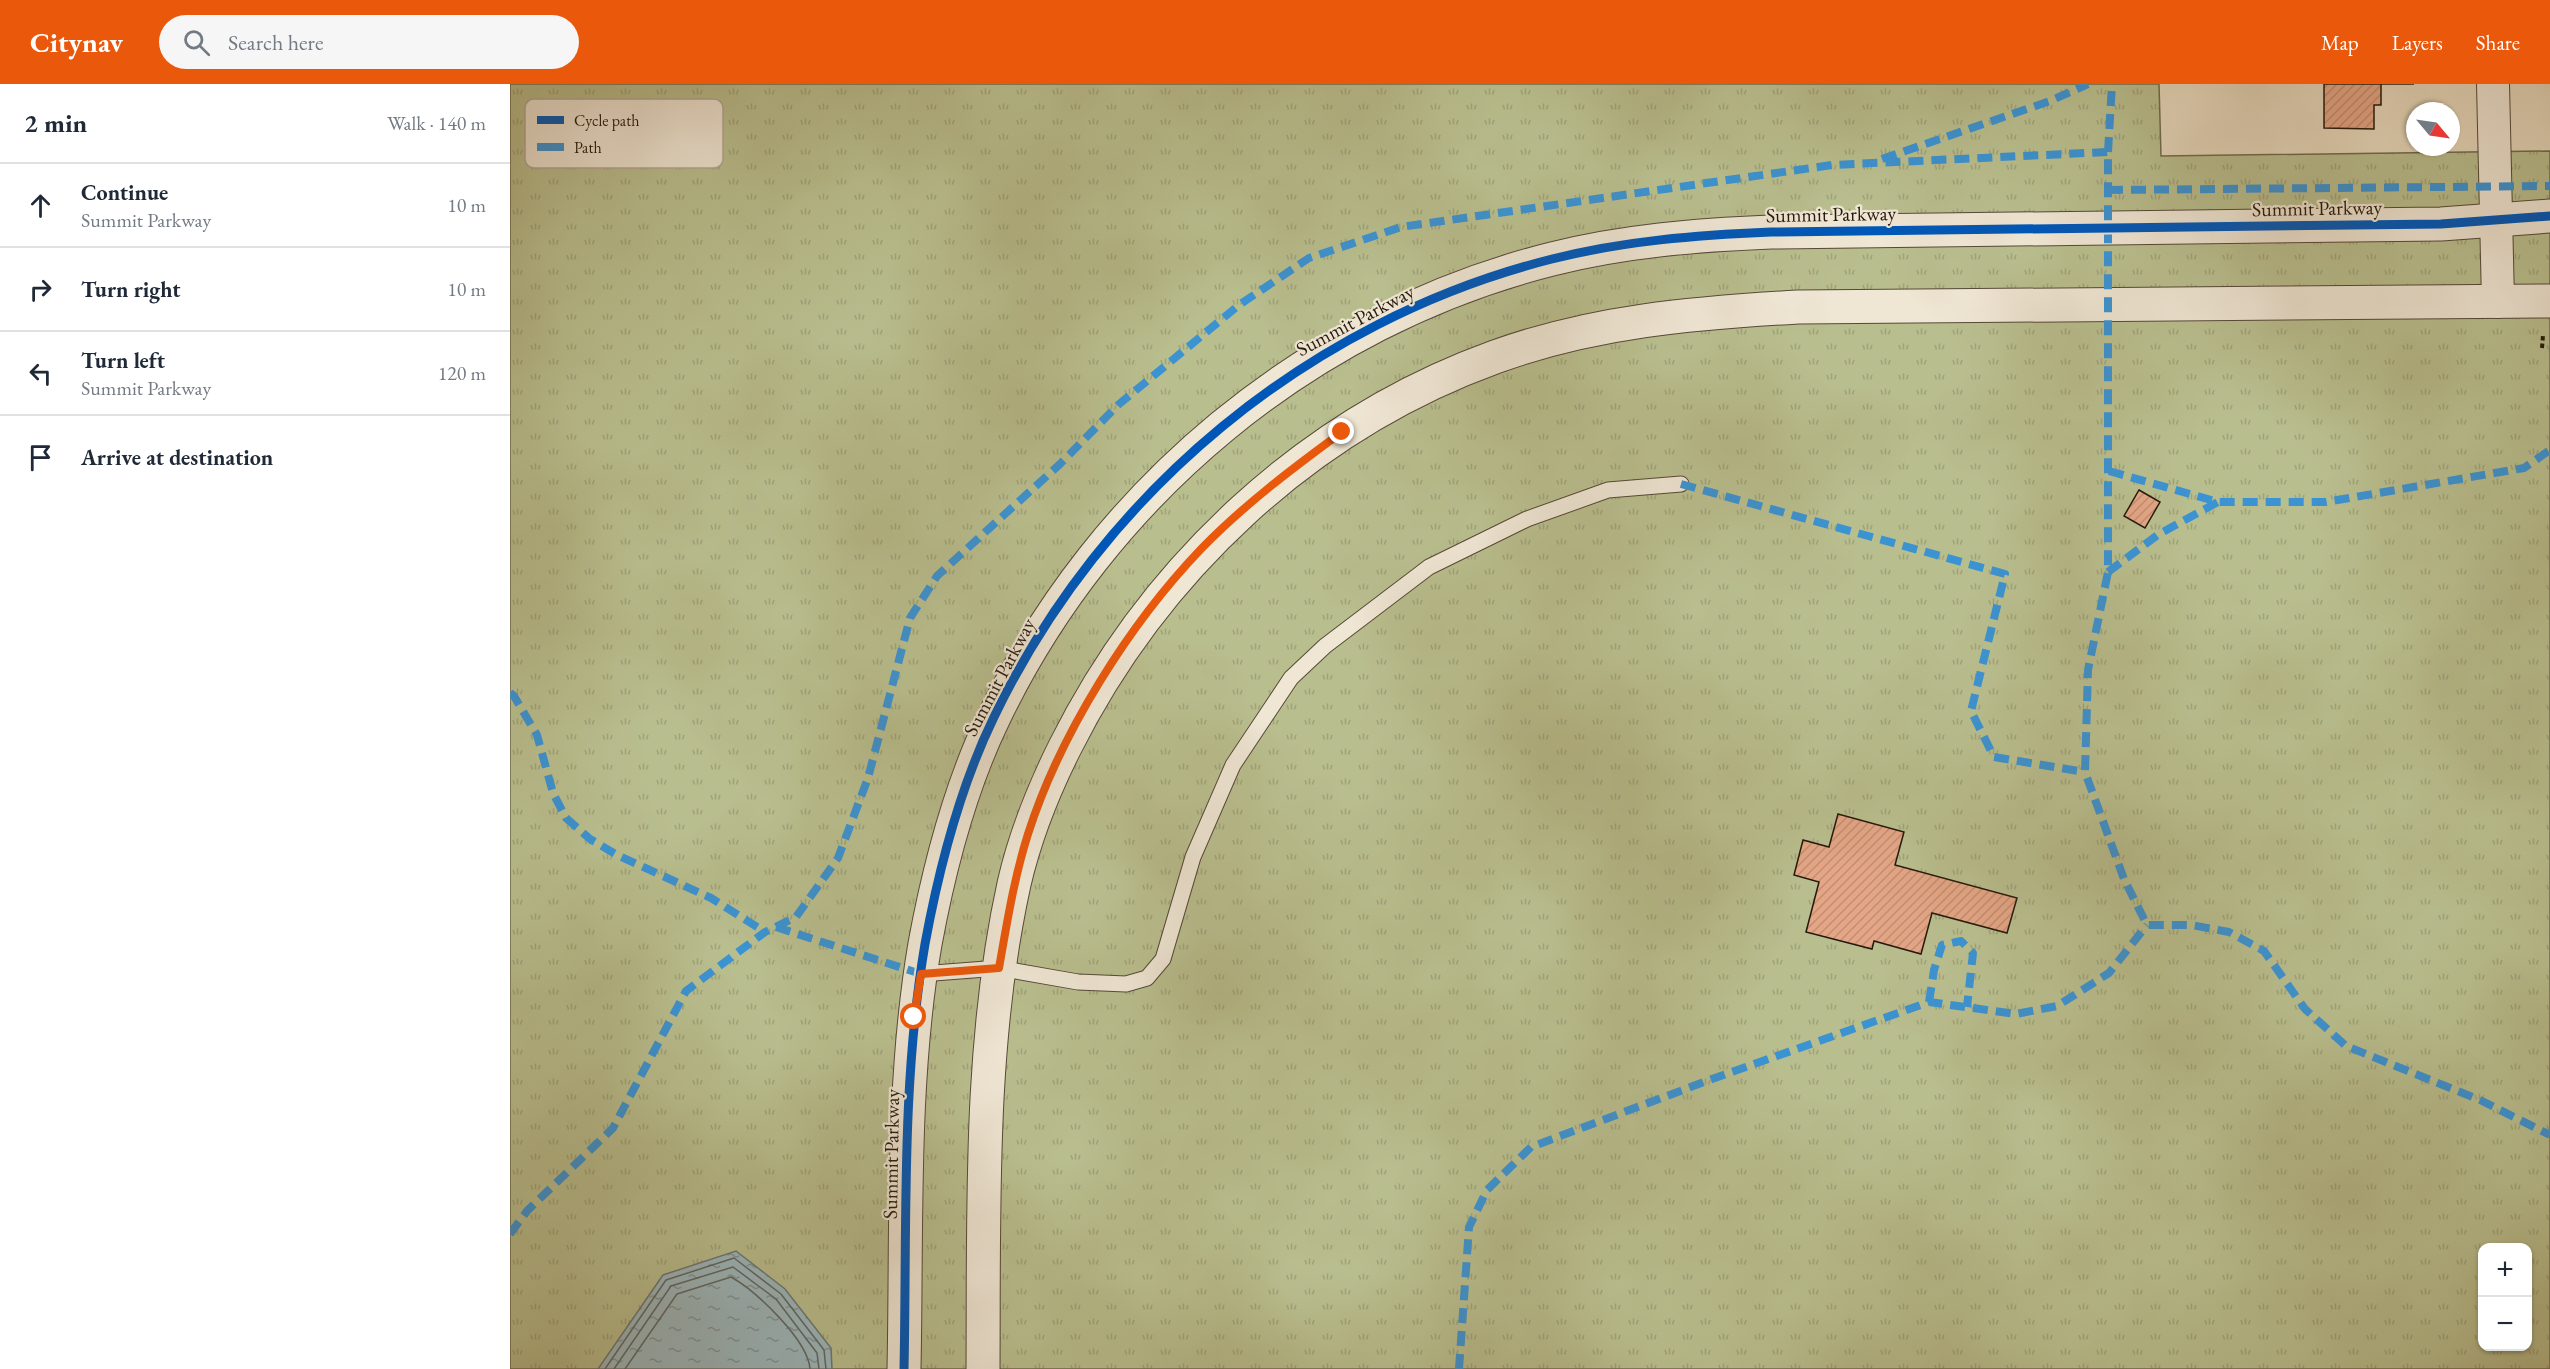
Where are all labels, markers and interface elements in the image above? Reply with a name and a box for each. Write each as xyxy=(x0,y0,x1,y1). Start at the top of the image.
search box xyxy=(159,15,579,69)
text: Citynav xyxy=(30,24,123,60)
icon: search xyxy=(180,26,213,59)
text: Search here xyxy=(228,28,324,57)
text: Map xyxy=(2321,29,2359,56)
text: Layers xyxy=(2392,29,2443,56)
text: Share xyxy=(2476,29,2520,56)
legend xyxy=(525,99,723,168)
north arrow xyxy=(2406,102,2460,156)
text: 2 min xyxy=(24,106,87,140)
text: Walk · 140 m xyxy=(387,110,486,136)
text: Cycle path xyxy=(574,110,639,131)
text: Path xyxy=(574,137,602,158)
text: Continue xyxy=(81,178,168,207)
icon: ahead xyxy=(24,189,57,222)
text: 10 m xyxy=(447,192,486,218)
street label: Summit Parkway xyxy=(2252,194,2383,222)
street label: Summit Parkway xyxy=(1766,200,1897,228)
text: Summit Parkway xyxy=(81,207,211,233)
icon: right xyxy=(24,273,57,306)
text: Turn right xyxy=(81,275,180,304)
text: 10 m xyxy=(447,276,486,302)
street label: Summit Parkway xyxy=(1291,278,1419,362)
text: Turn left xyxy=(81,346,165,375)
icon: left xyxy=(24,357,57,390)
text: 120 m xyxy=(438,360,486,386)
text: Summit Parkway xyxy=(81,375,211,401)
route end xyxy=(1328,418,1354,444)
icon: arrive xyxy=(24,441,57,474)
text: Arrive at destination xyxy=(81,443,273,472)
street label: Summit Parkway xyxy=(957,613,1041,741)
route start xyxy=(900,1003,926,1029)
street label: Summit Parkway xyxy=(877,1088,905,1219)
map controls xyxy=(2478,1243,2532,1351)
button: + xyxy=(2478,1243,2532,1297)
button: − xyxy=(2478,1297,2532,1351)

